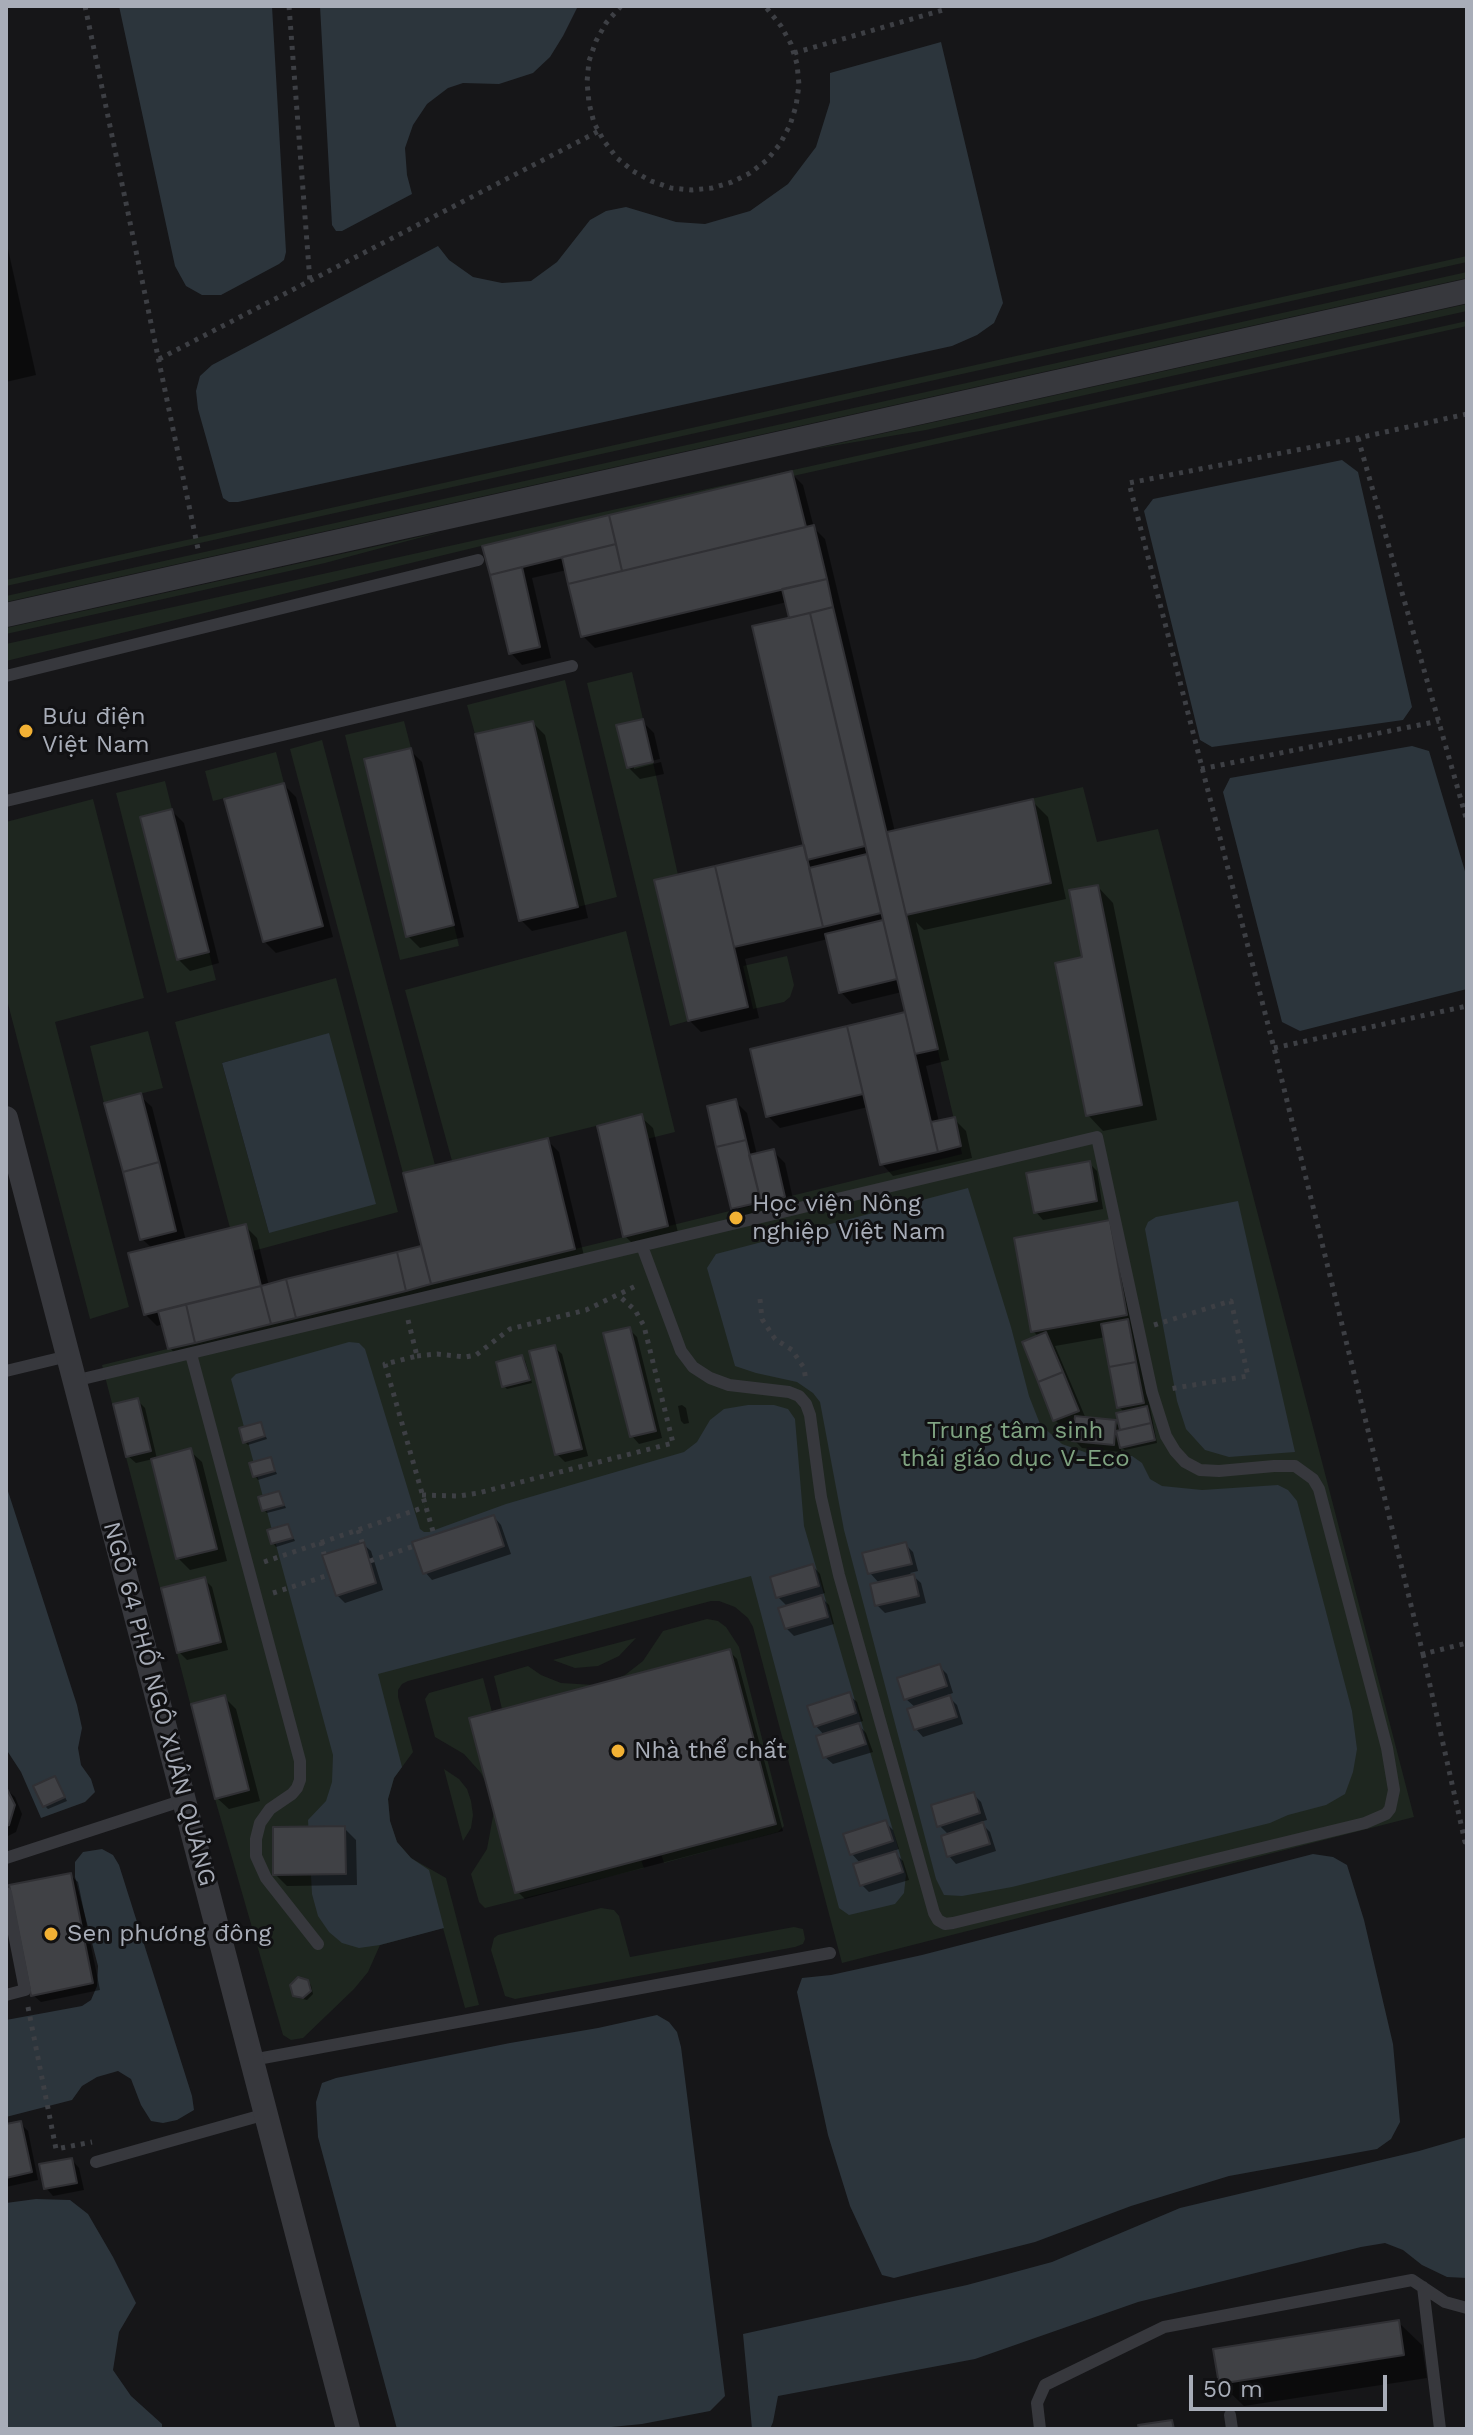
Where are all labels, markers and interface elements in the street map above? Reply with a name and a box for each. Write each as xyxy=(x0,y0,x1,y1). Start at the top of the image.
place label: Bưu điện Việt Nam xyxy=(42,703,150,759)
marker: Bưu điện Việt Nam xyxy=(17,722,35,740)
place label: Học viện Nông nghiệp Việt Nam xyxy=(752,1190,946,1246)
marker: Học viện Nông nghiệp Việt Nam xyxy=(727,1209,745,1227)
park label: Trung tâm sinh thái giáo dục V-Eco xyxy=(900,1417,1130,1473)
street label: NGÕ 64 PHỐ NGÔ XUÂN QUẢNG xyxy=(96,1519,222,1889)
place label: Nhà thể chất xyxy=(634,1737,787,1765)
marker: Nhà thể chất xyxy=(609,1742,627,1760)
place label: Sen phương đông xyxy=(67,1920,271,1948)
marker: Sen phương đông xyxy=(42,1925,60,1943)
scale bar xyxy=(1193,2359,1391,2409)
text: 50 m xyxy=(1203,2375,1263,2403)

